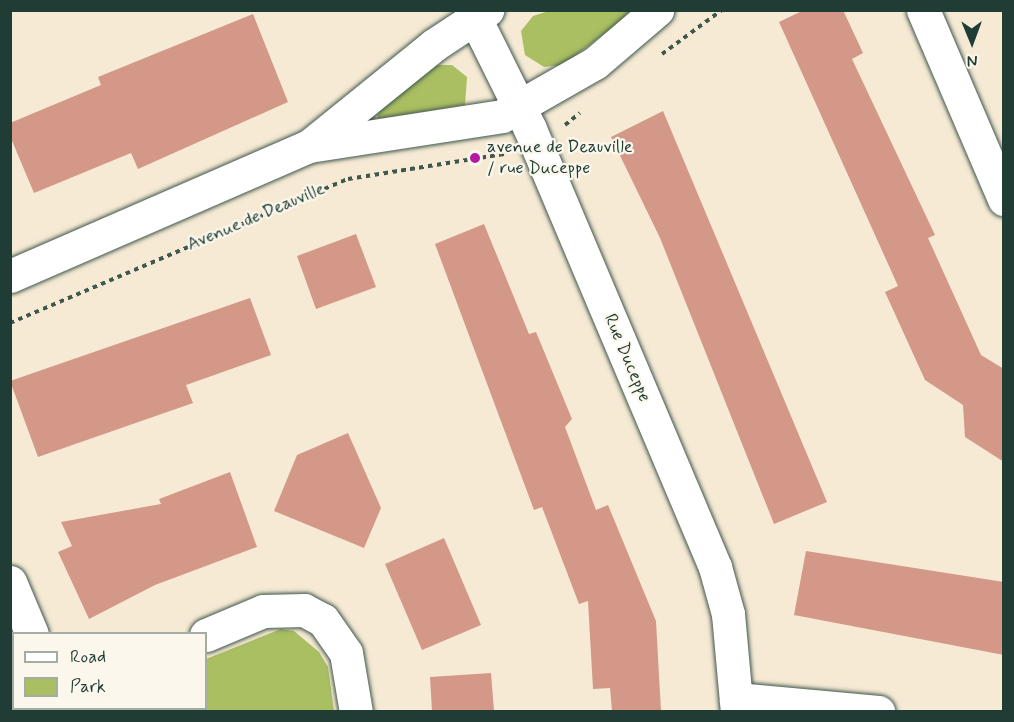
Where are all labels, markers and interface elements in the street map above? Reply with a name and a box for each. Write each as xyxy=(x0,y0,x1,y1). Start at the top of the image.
north arrow xyxy=(942,12,1002,72)
text: N xyxy=(967,50,978,71)
place label: avenue de Deauville / rue Duceppe xyxy=(487,137,637,180)
marker: avenue de Deauville / rue Duceppe xyxy=(468,151,482,165)
street label: Avenue de Deauville xyxy=(182,177,330,257)
street label: Rue Duceppe xyxy=(599,312,655,404)
legend xyxy=(12,632,207,710)
text: Road xyxy=(70,645,106,669)
text: Park xyxy=(70,675,106,699)

